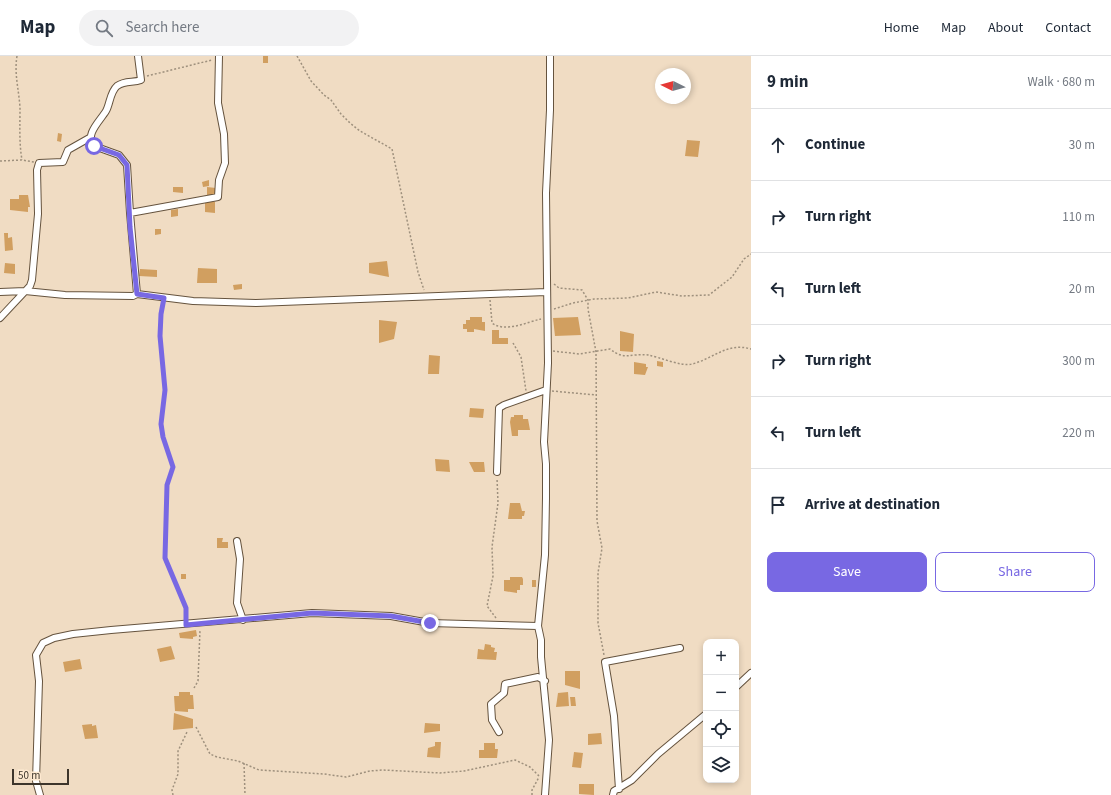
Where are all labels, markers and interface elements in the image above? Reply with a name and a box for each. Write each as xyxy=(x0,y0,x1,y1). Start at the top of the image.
search box xyxy=(79,10,359,46)
text: Map xyxy=(20,14,55,41)
icon: search xyxy=(93,17,115,39)
text: Search here xyxy=(125,17,199,38)
text: Home xyxy=(884,18,919,38)
text: Map xyxy=(941,18,966,38)
text: About xyxy=(988,18,1023,38)
text: Contact xyxy=(1045,18,1091,38)
north arrow xyxy=(655,68,691,104)
text: 9 min xyxy=(767,70,808,94)
text: Walk · 680 m xyxy=(1027,73,1095,91)
icon: ahead xyxy=(767,134,789,156)
text: Continue xyxy=(805,134,865,155)
text: 30 m xyxy=(1069,136,1095,154)
route start xyxy=(85,137,103,155)
icon: right xyxy=(767,206,789,228)
text: Turn right xyxy=(805,206,871,227)
text: 110 m xyxy=(1062,208,1095,226)
icon: left xyxy=(767,278,789,300)
text: Turn left xyxy=(805,278,861,299)
text: 20 m xyxy=(1069,280,1095,298)
icon: right xyxy=(767,350,789,372)
text: Turn right xyxy=(805,350,871,371)
text: 300 m xyxy=(1062,352,1095,370)
icon: left xyxy=(767,422,789,444)
text: Turn left xyxy=(805,422,861,443)
text: 220 m xyxy=(1062,424,1095,442)
icon: arrive xyxy=(767,494,789,516)
text: Arrive at destination xyxy=(805,494,940,515)
button: Save xyxy=(767,552,927,592)
button: Share xyxy=(935,552,1095,592)
route end xyxy=(421,614,439,632)
map controls xyxy=(703,639,739,783)
button: + xyxy=(703,639,739,675)
button: − xyxy=(703,675,739,711)
button: locate xyxy=(703,711,739,747)
button: layers xyxy=(703,747,739,783)
scale bar xyxy=(12,767,69,786)
text: 50 m xyxy=(18,768,40,783)

